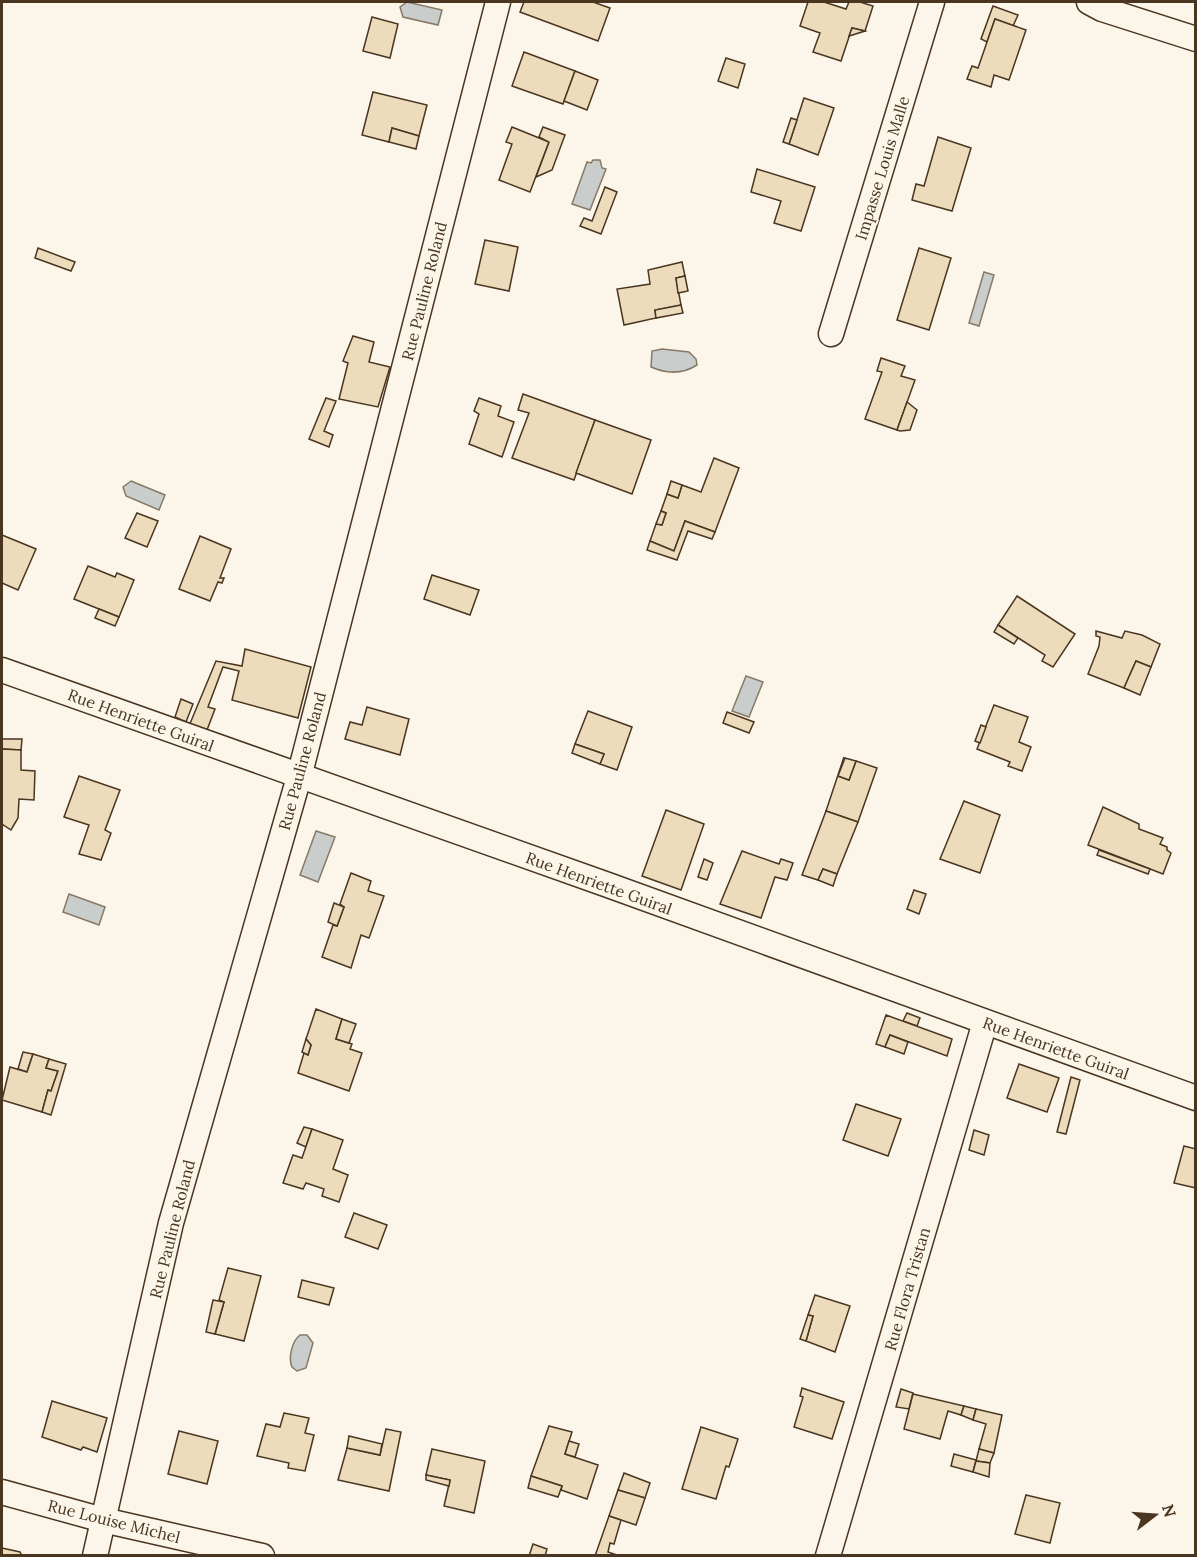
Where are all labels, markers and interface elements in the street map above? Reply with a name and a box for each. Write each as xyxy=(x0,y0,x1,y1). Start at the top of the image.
street label: Impasse Louis Malle xyxy=(851,93,914,242)
street label: Rue Pauline Roland xyxy=(397,219,451,363)
street label: Rue Henriette Guiral xyxy=(65,684,217,756)
street label: Rue Pauline Roland xyxy=(274,689,330,832)
street label: Rue Henriette Guiral xyxy=(523,847,675,919)
street label: Rue Henriette Guiral xyxy=(980,1012,1132,1084)
street label: Rue Pauline Roland xyxy=(145,1157,199,1301)
street label: Rue Flora Tristan xyxy=(880,1225,934,1353)
north arrow xyxy=(1125,1485,1185,1545)
street label: Rue Louise Michel xyxy=(46,1495,182,1547)
text: N xyxy=(1158,1502,1181,1519)

